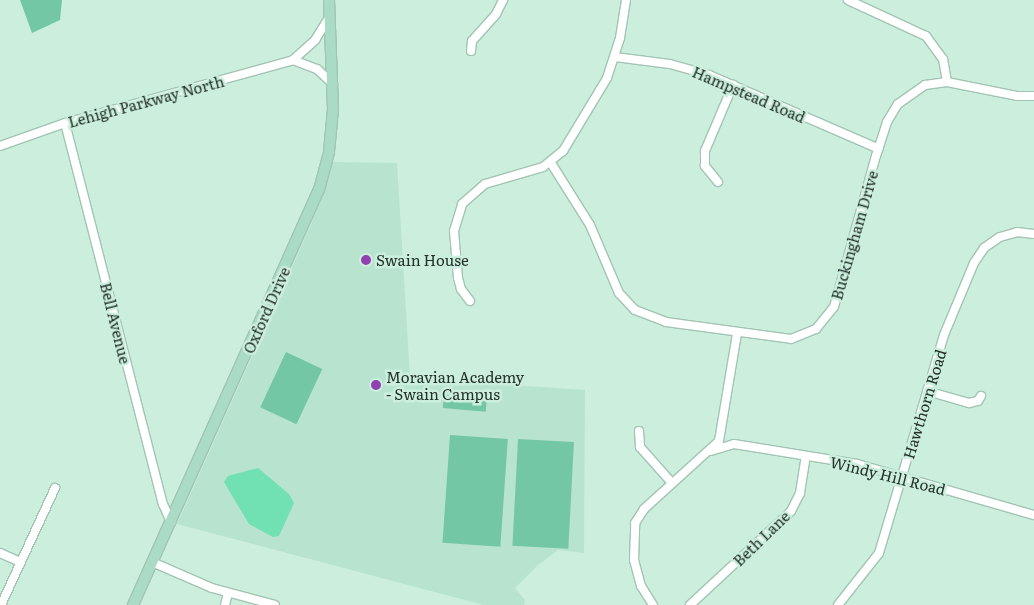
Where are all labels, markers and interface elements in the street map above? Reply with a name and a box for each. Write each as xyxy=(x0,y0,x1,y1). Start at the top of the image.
street label: Hampstead Road xyxy=(690,62,808,126)
street label: Lehigh Parkway North xyxy=(66,71,226,131)
street label: Buckingham Drive xyxy=(827,168,881,302)
place label: Swain House xyxy=(376,251,469,269)
marker: Swain House xyxy=(360,254,372,266)
street label: Oxford Drive xyxy=(239,264,293,356)
street label: Bell Avenue xyxy=(97,280,135,366)
street label: Hawthorn Road xyxy=(899,347,949,461)
place label: Moravian Academy - Swain Campus xyxy=(386,367,524,402)
marker: Moravian Academy - Swain Campus xyxy=(370,379,382,391)
street label: Windy Hill Road xyxy=(828,452,948,498)
street label: Beth Lane xyxy=(729,507,793,569)

